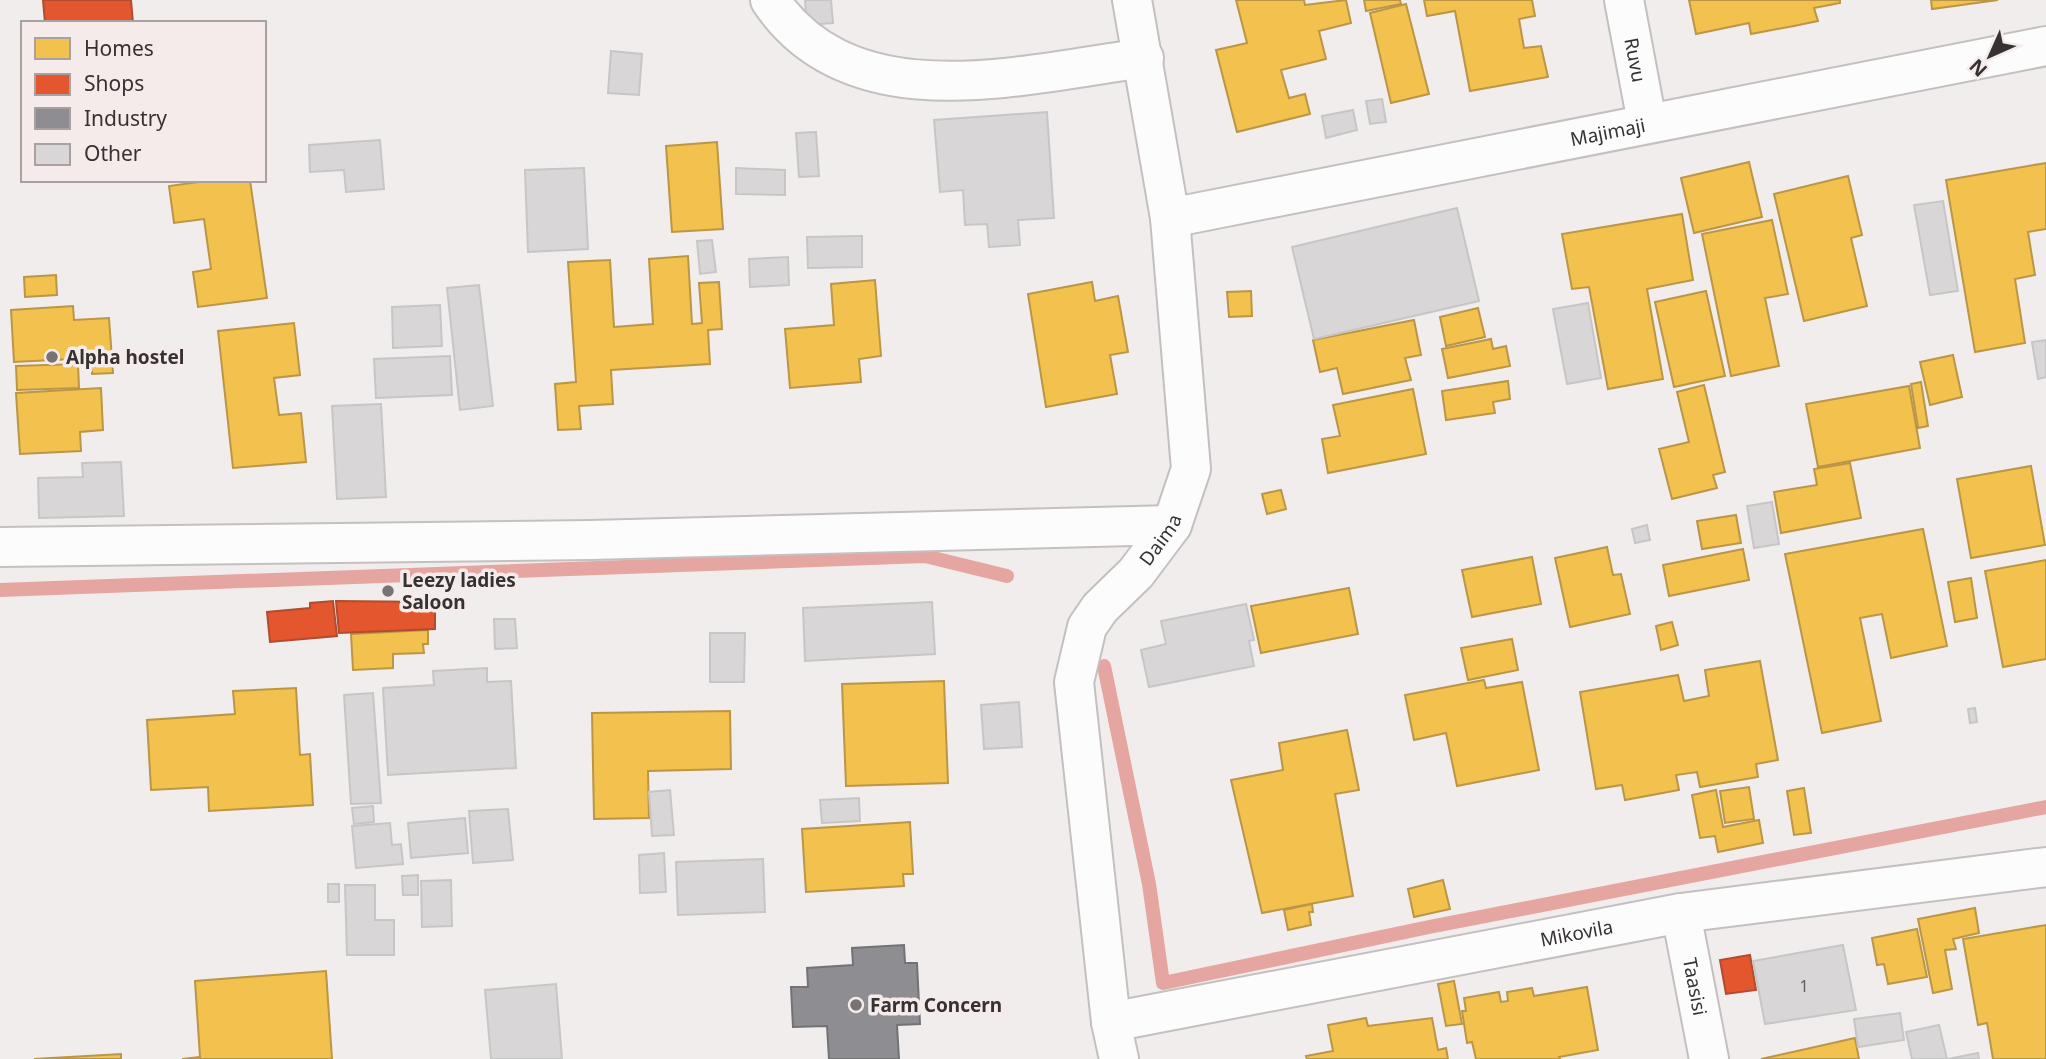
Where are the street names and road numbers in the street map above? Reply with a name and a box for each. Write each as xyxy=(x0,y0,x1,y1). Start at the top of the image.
street label: Ruvu xyxy=(1618,35,1652,84)
street label: Majimaji xyxy=(1568,112,1647,152)
street label: Daima xyxy=(1133,511,1188,571)
street label: Mikovila xyxy=(1538,913,1615,953)
street label: Taasisi xyxy=(1677,956,1713,1018)

